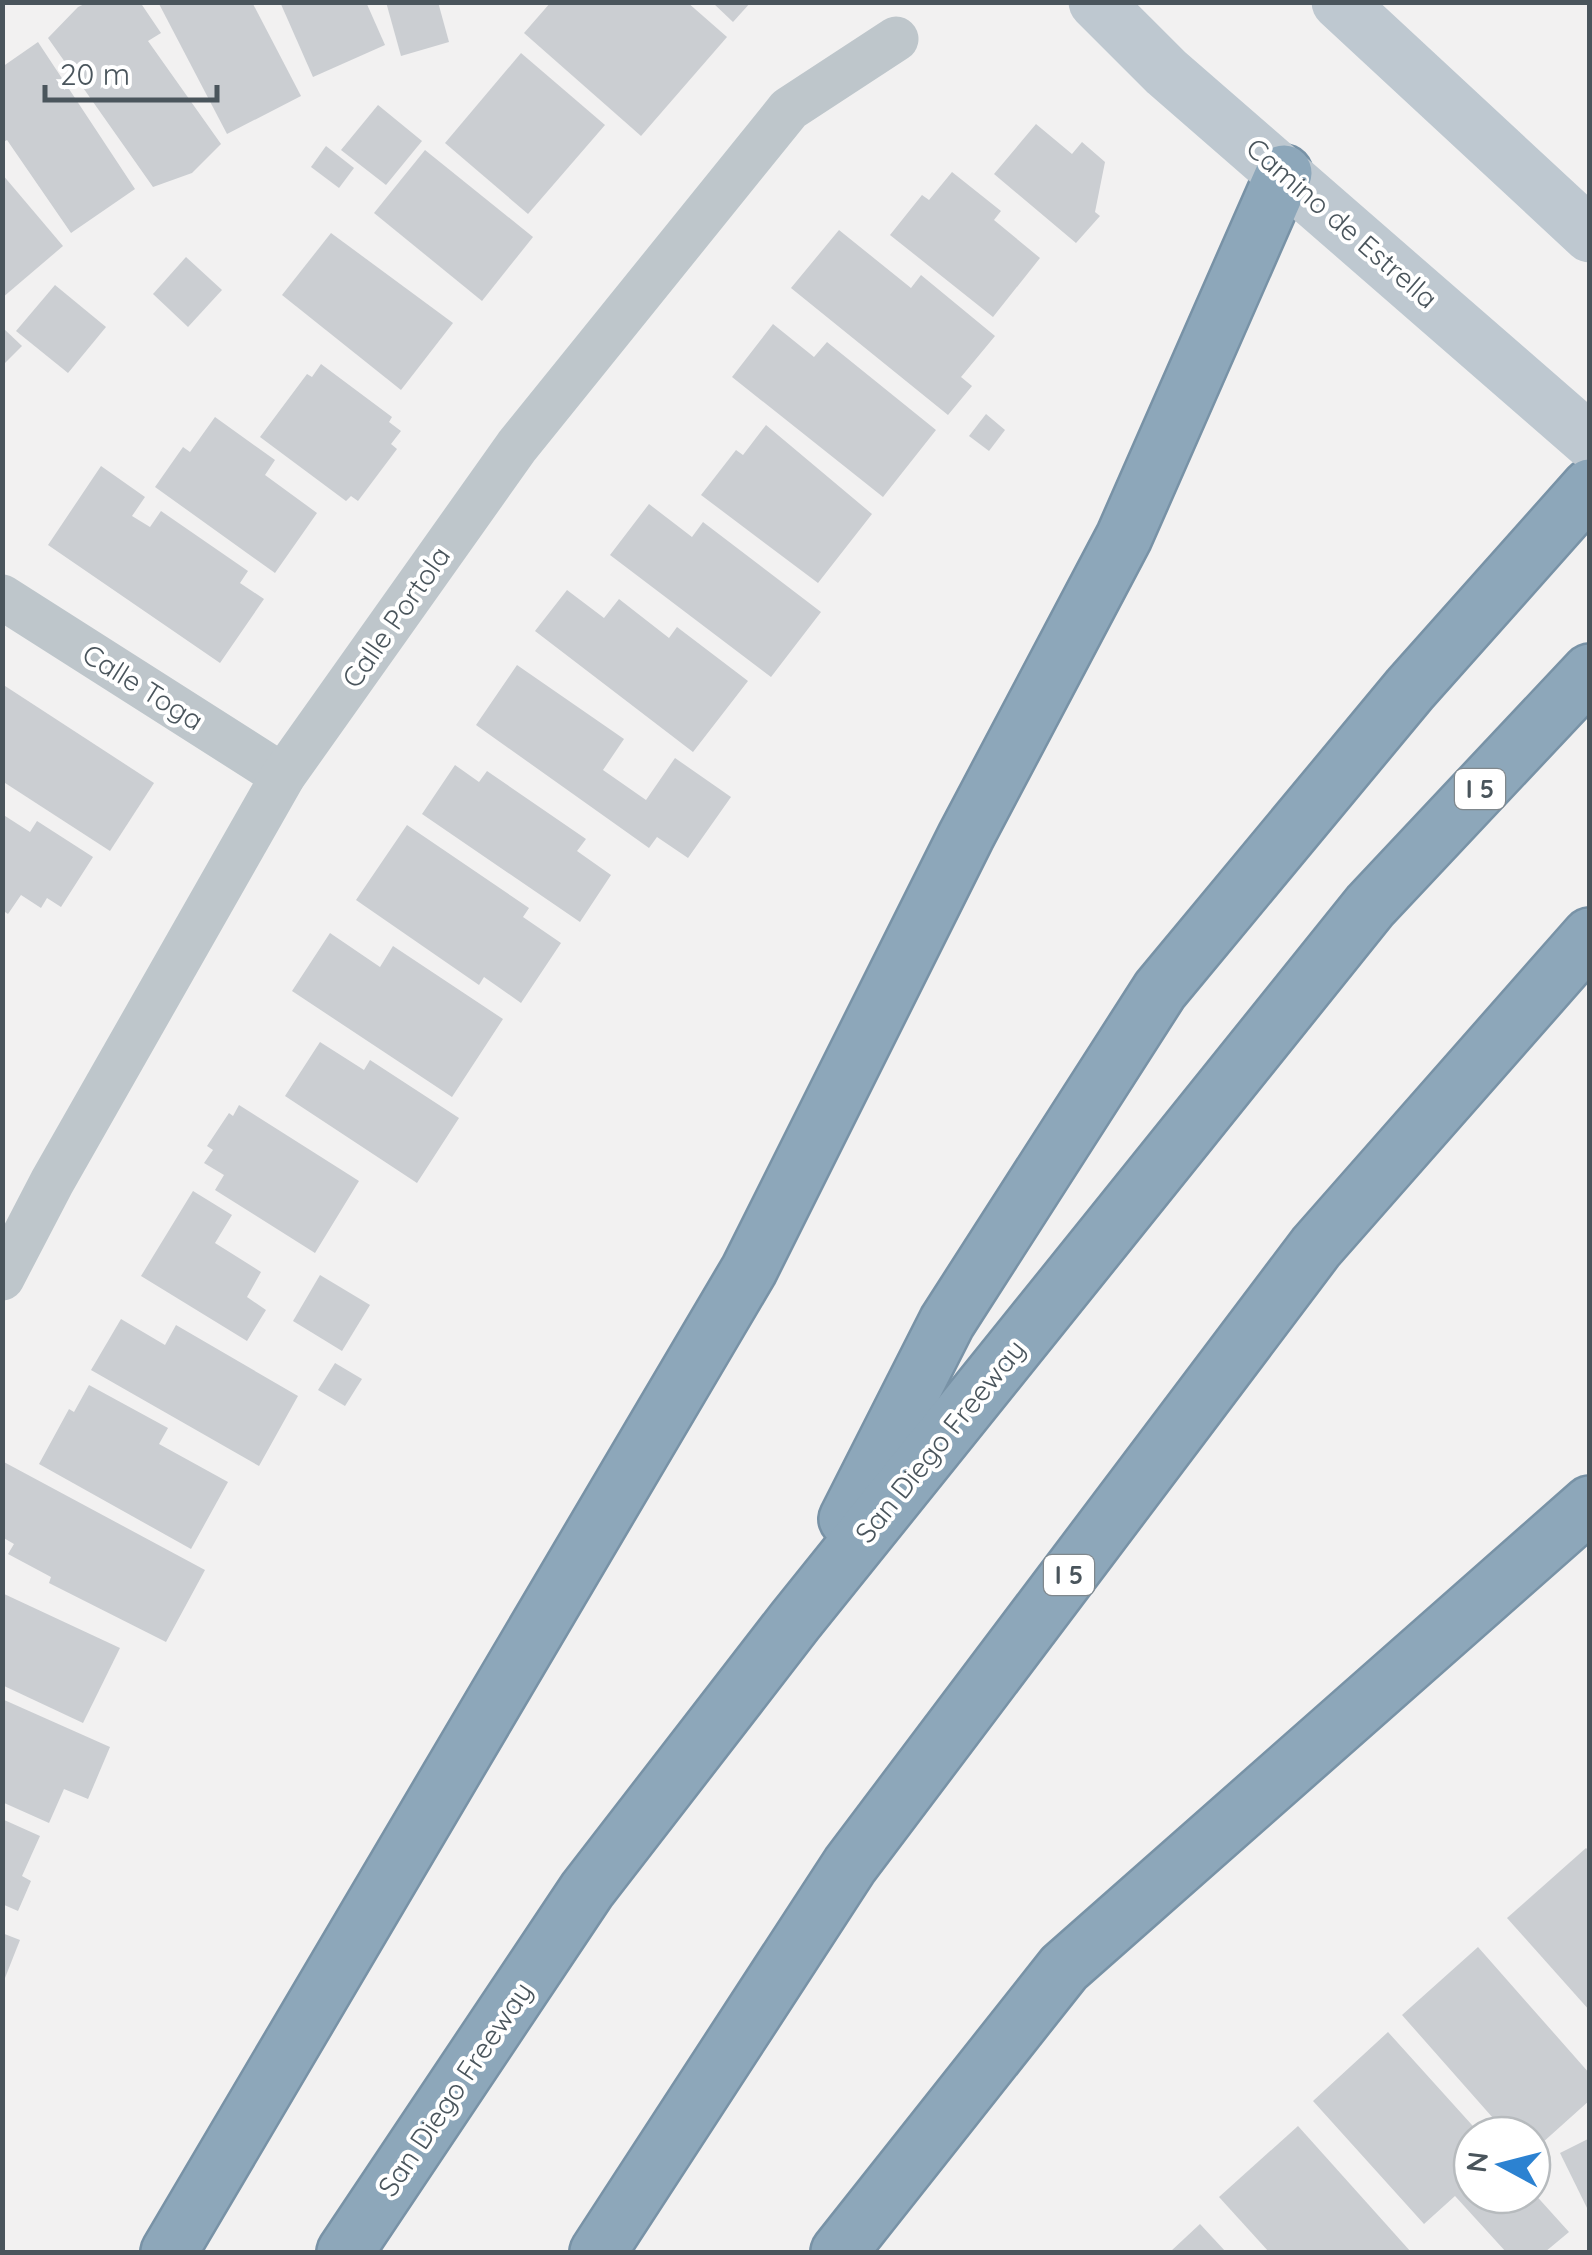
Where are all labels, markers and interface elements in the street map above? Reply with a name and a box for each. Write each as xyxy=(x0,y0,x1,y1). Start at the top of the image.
scale bar xyxy=(45,40,218,102)
text: 20 m xyxy=(60,55,130,93)
street label: Camino de Estrella xyxy=(1239,130,1445,315)
street label: Calle Portola xyxy=(334,539,457,694)
street label: Calle Toga xyxy=(76,636,210,737)
road number: I 5 xyxy=(1455,769,1505,809)
street label: San Diego Freeway xyxy=(847,1332,1032,1549)
road number: I 5 xyxy=(1044,1555,1094,1595)
street label: San Diego Freeway xyxy=(370,1975,539,2203)
north arrow xyxy=(1452,2115,1552,2215)
text: N xyxy=(1458,2150,1495,2174)

